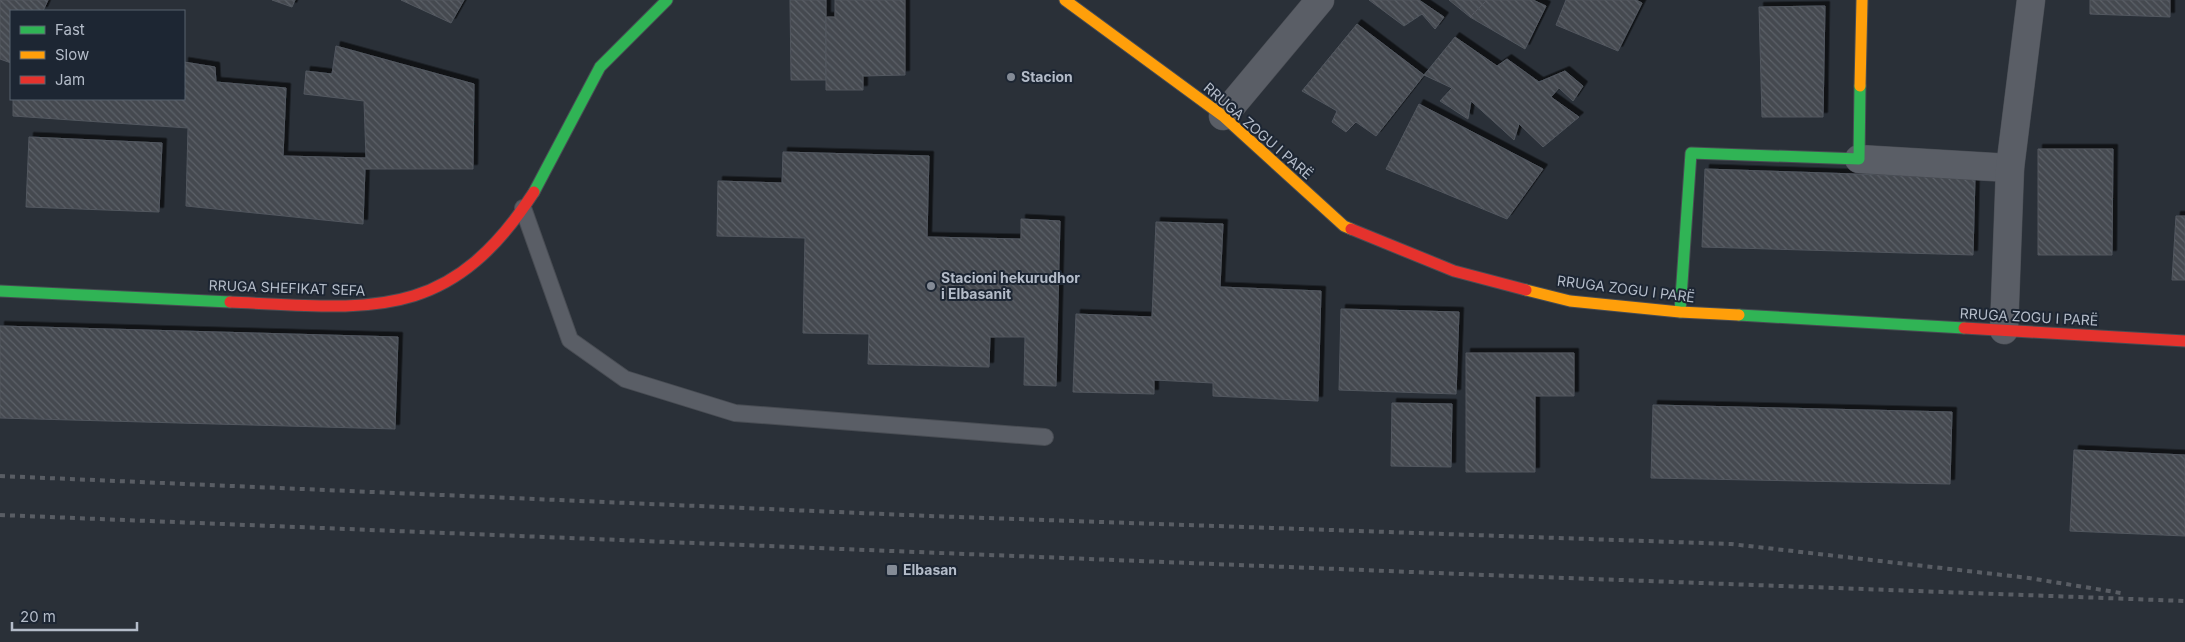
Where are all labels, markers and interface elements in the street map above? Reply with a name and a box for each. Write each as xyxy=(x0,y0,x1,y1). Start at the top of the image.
legend xyxy=(10,10,185,100)
text: Fast xyxy=(55,20,85,39)
text: Slow xyxy=(55,45,89,64)
place label: Stacion xyxy=(1021,68,1073,85)
text: Jam xyxy=(55,70,85,89)
marker: Stacion xyxy=(1005,71,1017,83)
street label: RRUGA ZOGU I PARË xyxy=(1200,79,1316,183)
place label: Stacioni hekurudhor i Elbasanit xyxy=(941,269,1080,302)
street label: RRUGA ZOGU I PARË xyxy=(1556,272,1696,305)
street label: RRUGA SHEFIKAT SEFA xyxy=(208,276,366,299)
marker: Stacioni hekurudhor i Elbasanit xyxy=(925,280,937,292)
street label: RRUGA ZOGU I PARË xyxy=(1959,304,2099,329)
place label: Elbasan xyxy=(903,561,957,578)
marker: Elbasan xyxy=(885,563,899,577)
scale bar xyxy=(12,600,138,632)
text: 20 m xyxy=(20,607,56,626)

